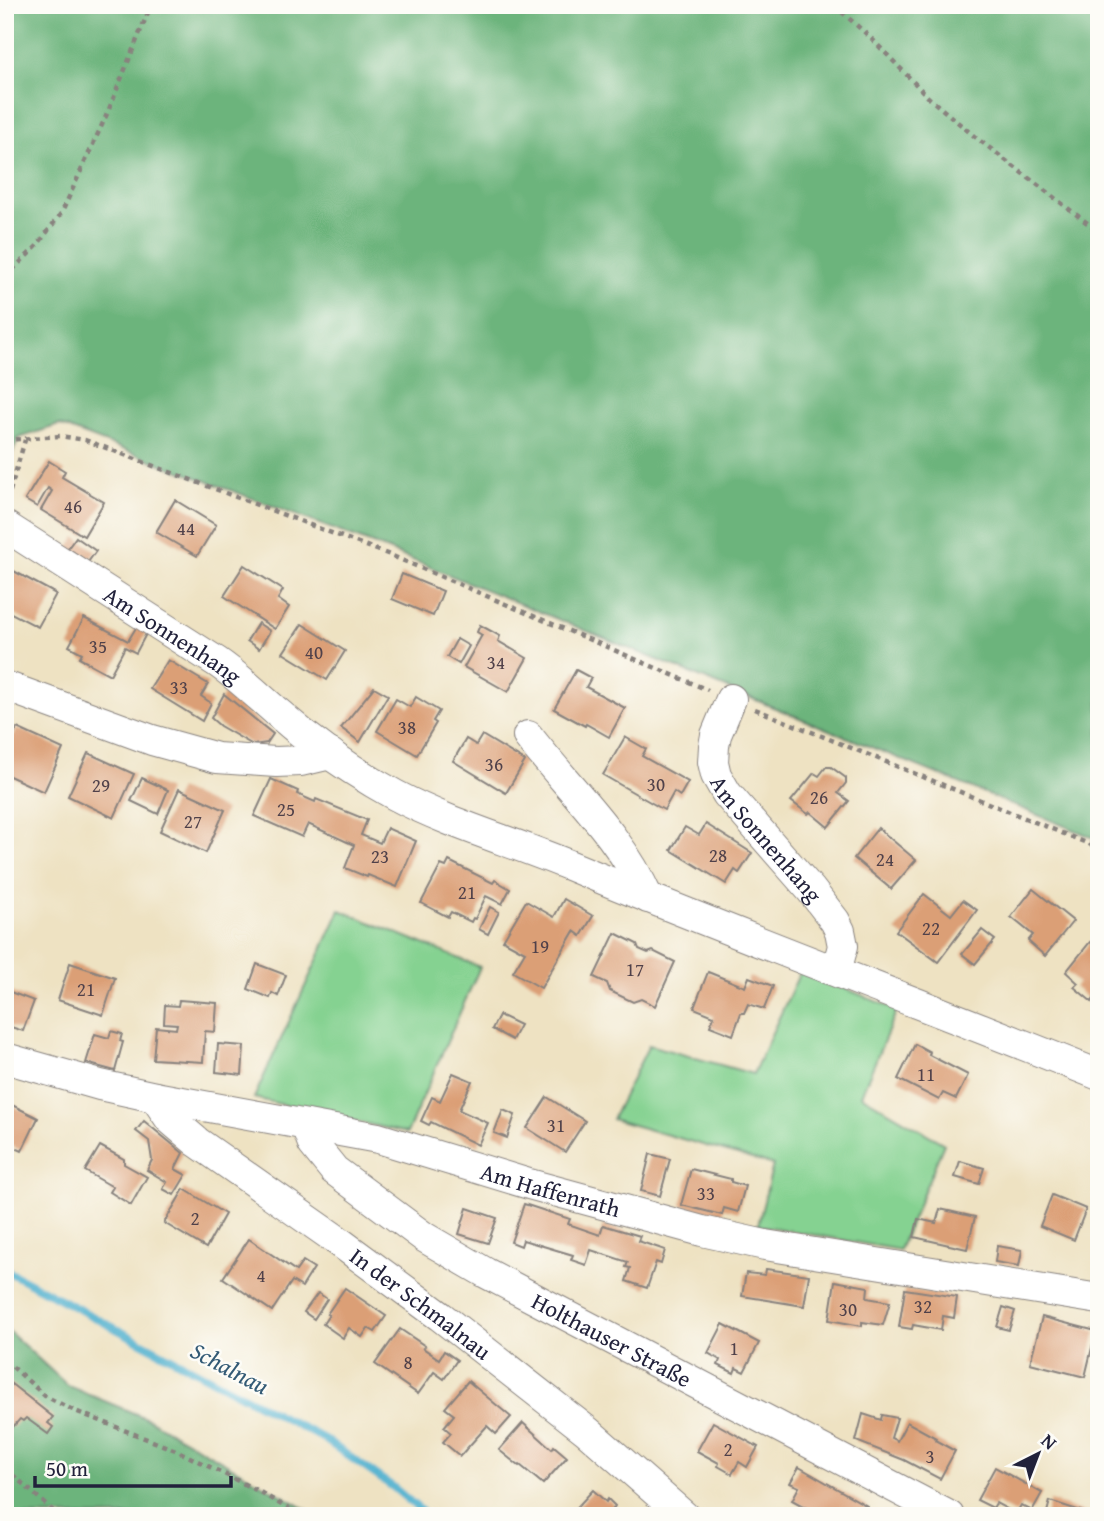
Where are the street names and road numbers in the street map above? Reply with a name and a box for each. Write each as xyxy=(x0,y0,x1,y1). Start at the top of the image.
street label: Am Sonnenhang xyxy=(98,577,250,692)
street label: Am Sonnenhang xyxy=(703,769,831,909)
street label: Am Haffenrath xyxy=(477,1154,624,1225)
street label: In der Schmalnau xyxy=(344,1239,499,1367)
street label: Holthauser Straße xyxy=(526,1284,698,1395)

